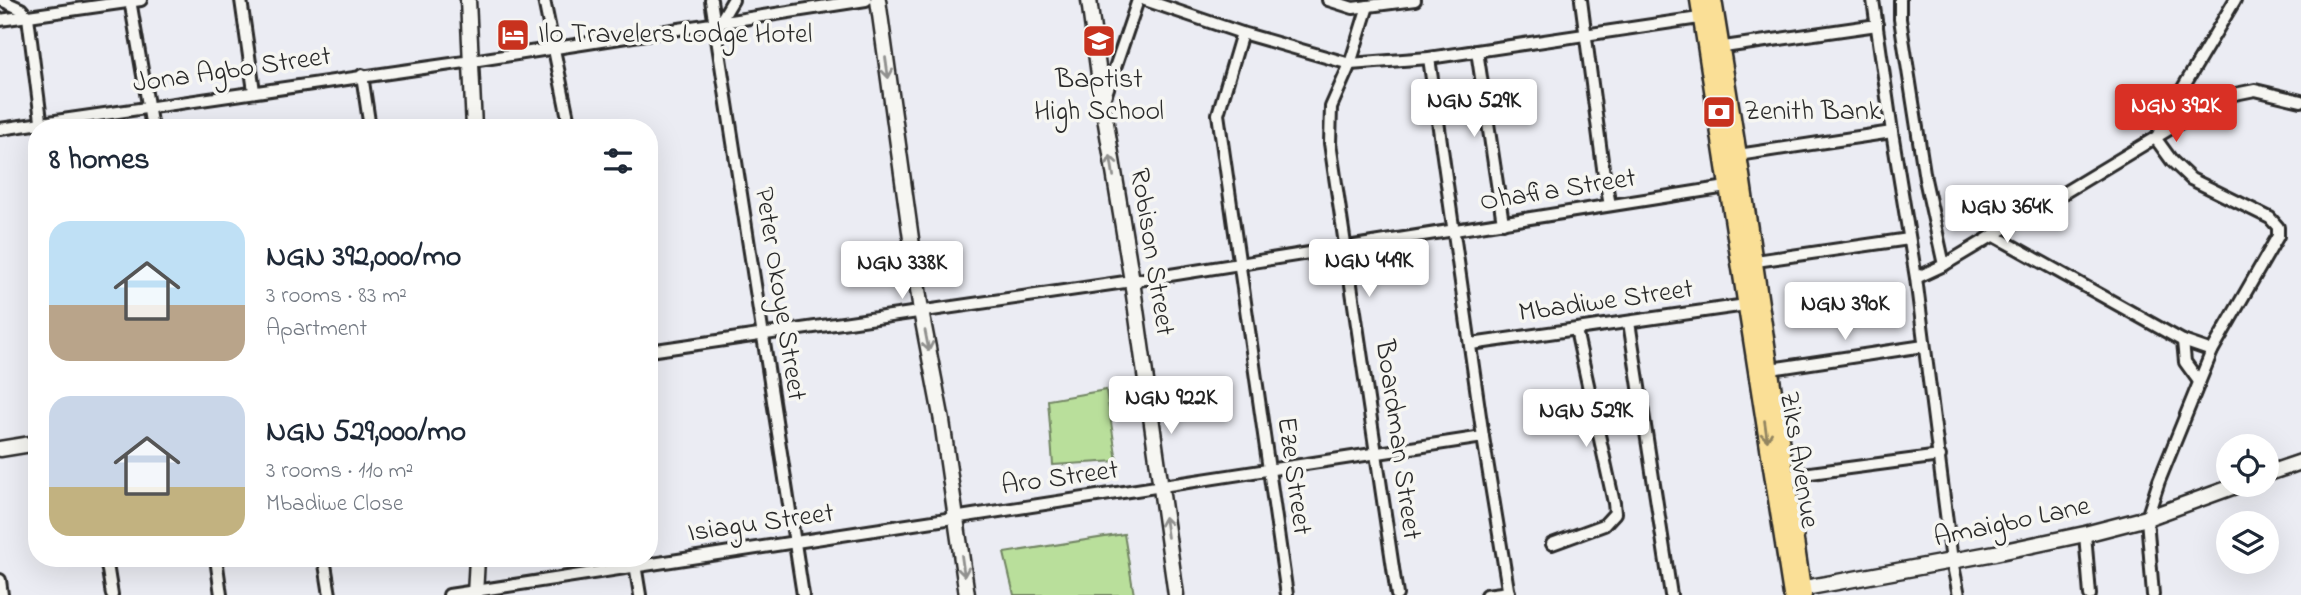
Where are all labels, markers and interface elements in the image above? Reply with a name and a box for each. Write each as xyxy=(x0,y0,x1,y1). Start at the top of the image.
place label: Ilo Travelers Lodge Hotel xyxy=(538,15,812,56)
hotel icon: Ilo Travelers Lodge Hotel xyxy=(494,16,532,54)
school or university icon: Baptist High School xyxy=(1080,22,1118,60)
street label: Jona Agbo Street xyxy=(130,37,334,105)
one-way arrow xyxy=(881,56,894,78)
place label: Baptist High School xyxy=(1034,60,1164,133)
pin: NGN 529K xyxy=(1402,80,1546,139)
text: NGN 529K xyxy=(1427,85,1521,118)
pin: NGN 392K xyxy=(2104,85,2248,144)
text: NGN 392K xyxy=(2131,90,2221,123)
place label: Zenith Bank xyxy=(1744,92,1882,133)
bank icon: Zenith Bank xyxy=(1700,93,1738,131)
text: 8 homes xyxy=(49,139,150,183)
icon: filters xyxy=(599,142,637,180)
one-way arrow xyxy=(1105,155,1118,178)
street label: Ohafia Street xyxy=(1477,158,1639,224)
street label: Robison Street xyxy=(1118,165,1184,339)
street label: Peter Okoye Street xyxy=(742,184,816,404)
pin: NGN 364K xyxy=(1935,186,2079,245)
text: NGN 364K xyxy=(1961,191,2053,224)
text: NGN 392,000/mo xyxy=(266,236,461,280)
pin: NGN 449K xyxy=(1297,240,1441,299)
pin: NGN 338K xyxy=(830,242,974,301)
text: NGN 449K xyxy=(1325,245,1413,278)
text: NGN 338K xyxy=(857,247,947,280)
icon: home xyxy=(105,249,189,333)
street label: Mbadiwe Street xyxy=(1516,269,1696,335)
text: 3 rooms · 83 m² xyxy=(266,280,407,313)
pin: NGN 390K xyxy=(1773,282,1917,342)
text: NGN 390K xyxy=(1801,288,1889,321)
text: Apartment xyxy=(266,313,367,346)
one-way arrow xyxy=(920,329,934,352)
street label: Boardman Street xyxy=(1363,337,1431,542)
pin: NGN 922K xyxy=(1099,376,1243,436)
text: NGN 922K xyxy=(1125,382,1217,415)
street label: Ziks Avenue xyxy=(1767,389,1829,532)
pin: NGN 529K xyxy=(1514,390,1658,449)
text: NGN 529K xyxy=(1539,395,1633,428)
text: NGN 529,000/mo xyxy=(266,411,466,455)
street label: Eze Street xyxy=(1264,414,1322,538)
one-way arrow xyxy=(1760,419,1773,441)
icon: home xyxy=(105,424,189,508)
map controls xyxy=(2216,434,2279,574)
button: locate xyxy=(2216,434,2279,497)
street label: Aro Street xyxy=(999,450,1121,508)
text: 3 rooms · 110 m² xyxy=(266,455,413,488)
street label: Amaigbo Lane xyxy=(1930,486,2094,560)
text: Mbadiwe Close xyxy=(266,488,403,521)
street label: Isiagu Street xyxy=(685,493,837,555)
button: layers xyxy=(2216,511,2279,574)
one-way arrow xyxy=(1159,517,1172,539)
one-way arrow xyxy=(956,554,969,577)

